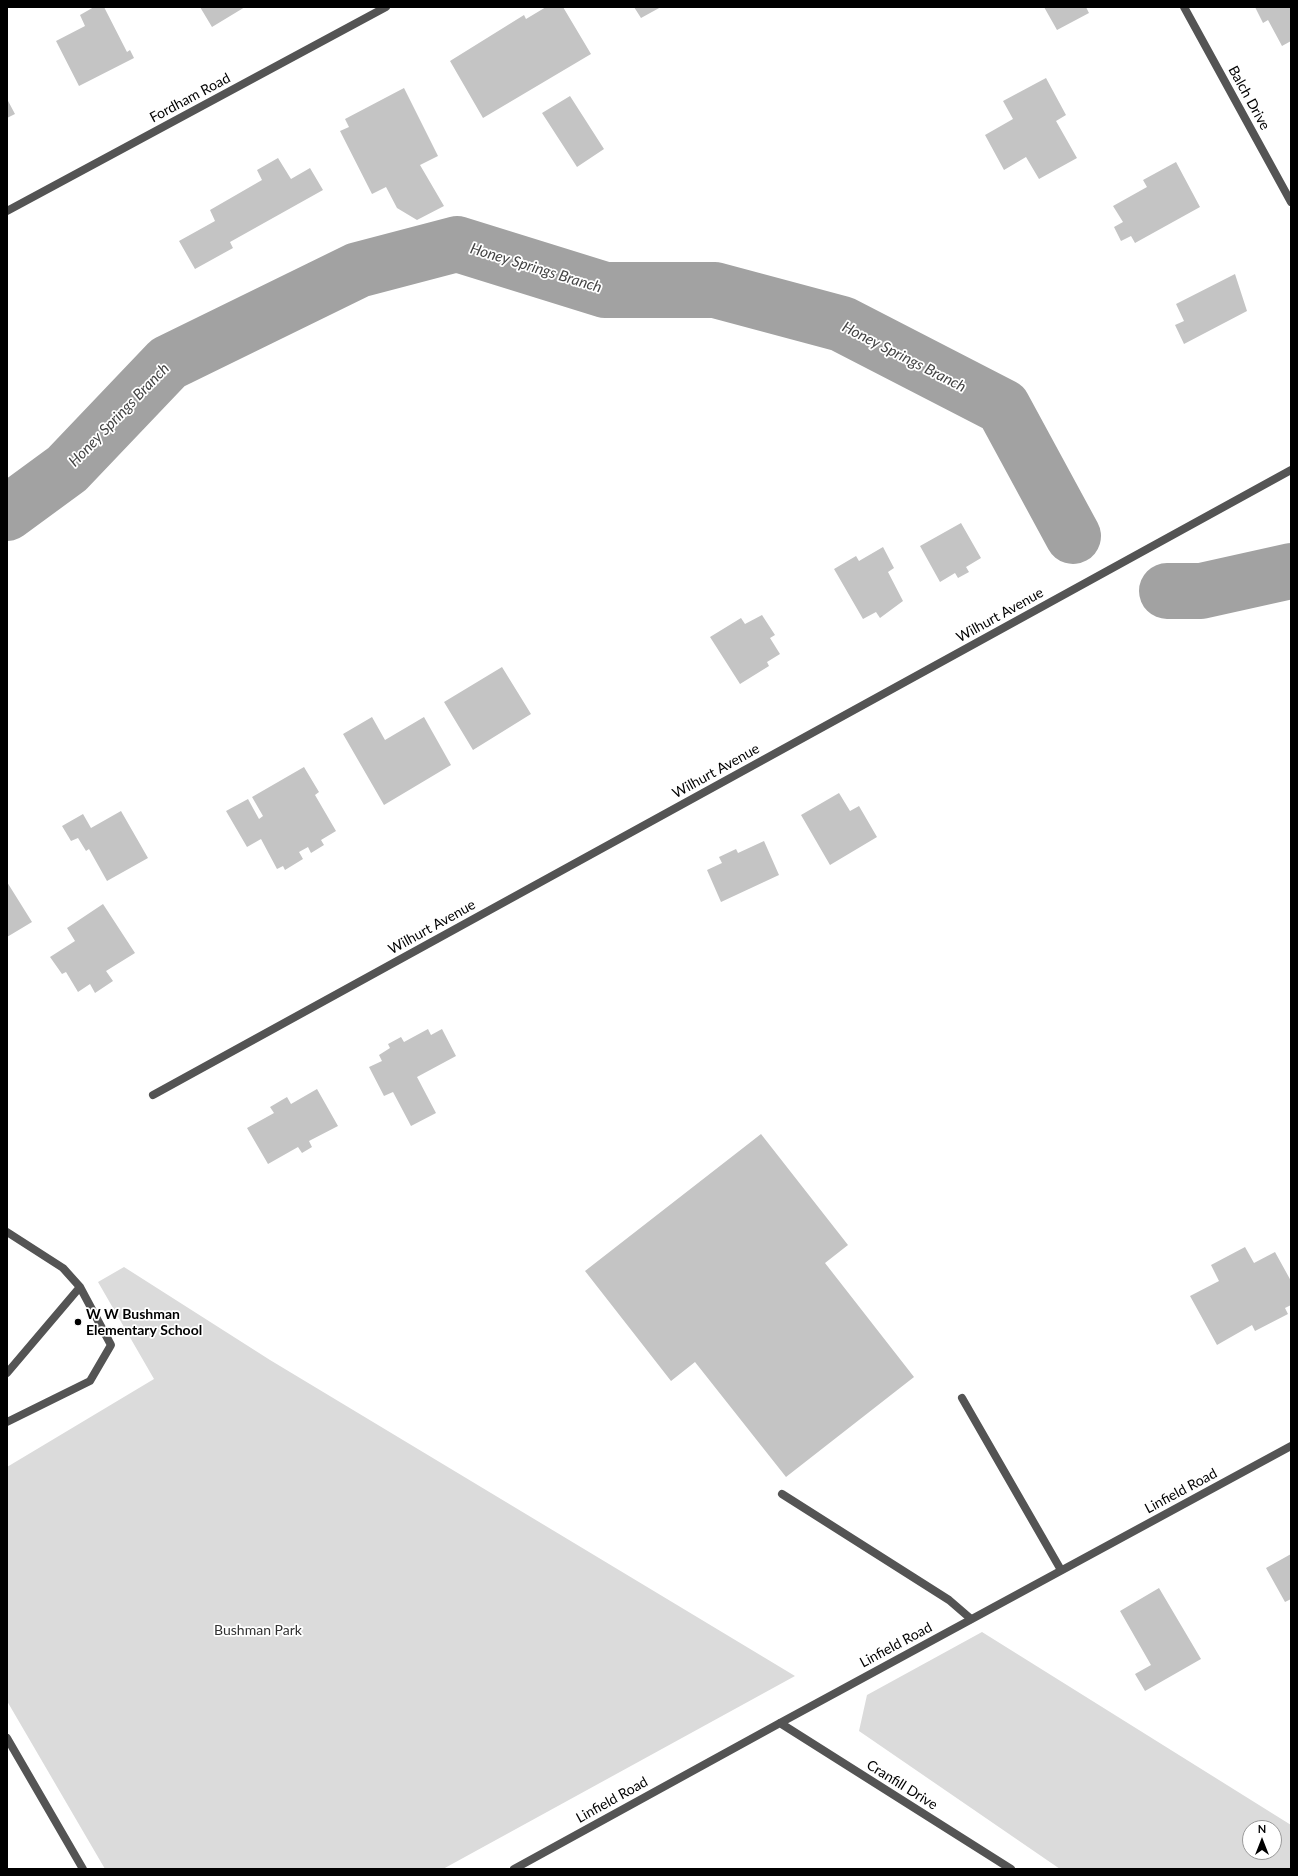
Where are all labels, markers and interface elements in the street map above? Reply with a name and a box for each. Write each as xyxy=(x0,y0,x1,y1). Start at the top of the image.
street label: Balch Drive xyxy=(1225,63,1273,133)
street label: Fordham Road xyxy=(147,70,233,126)
water label: Honey Springs Branch xyxy=(468,239,604,297)
water label: Honey Springs Branch xyxy=(839,318,969,396)
water label: Honey Springs Branch xyxy=(65,360,173,470)
street label: Wilhurt Avenue xyxy=(954,584,1046,646)
street label: Wilhurt Avenue xyxy=(670,740,762,802)
street label: Wilhurt Avenue xyxy=(386,896,478,958)
place label: W W Bushman Elementary School xyxy=(86,1306,202,1338)
marker: W W Bushman Elementary School xyxy=(73,1317,83,1327)
street label: Linfield Road xyxy=(1142,1465,1220,1517)
street label: Linfield Road xyxy=(857,1619,935,1671)
park label: Bushman Park xyxy=(214,1622,302,1638)
street label: Cranfill Drive xyxy=(863,1757,941,1813)
street label: Linfield Road xyxy=(573,1773,651,1827)
north arrow xyxy=(1242,1820,1282,1860)
text: N xyxy=(1258,1822,1266,1835)

